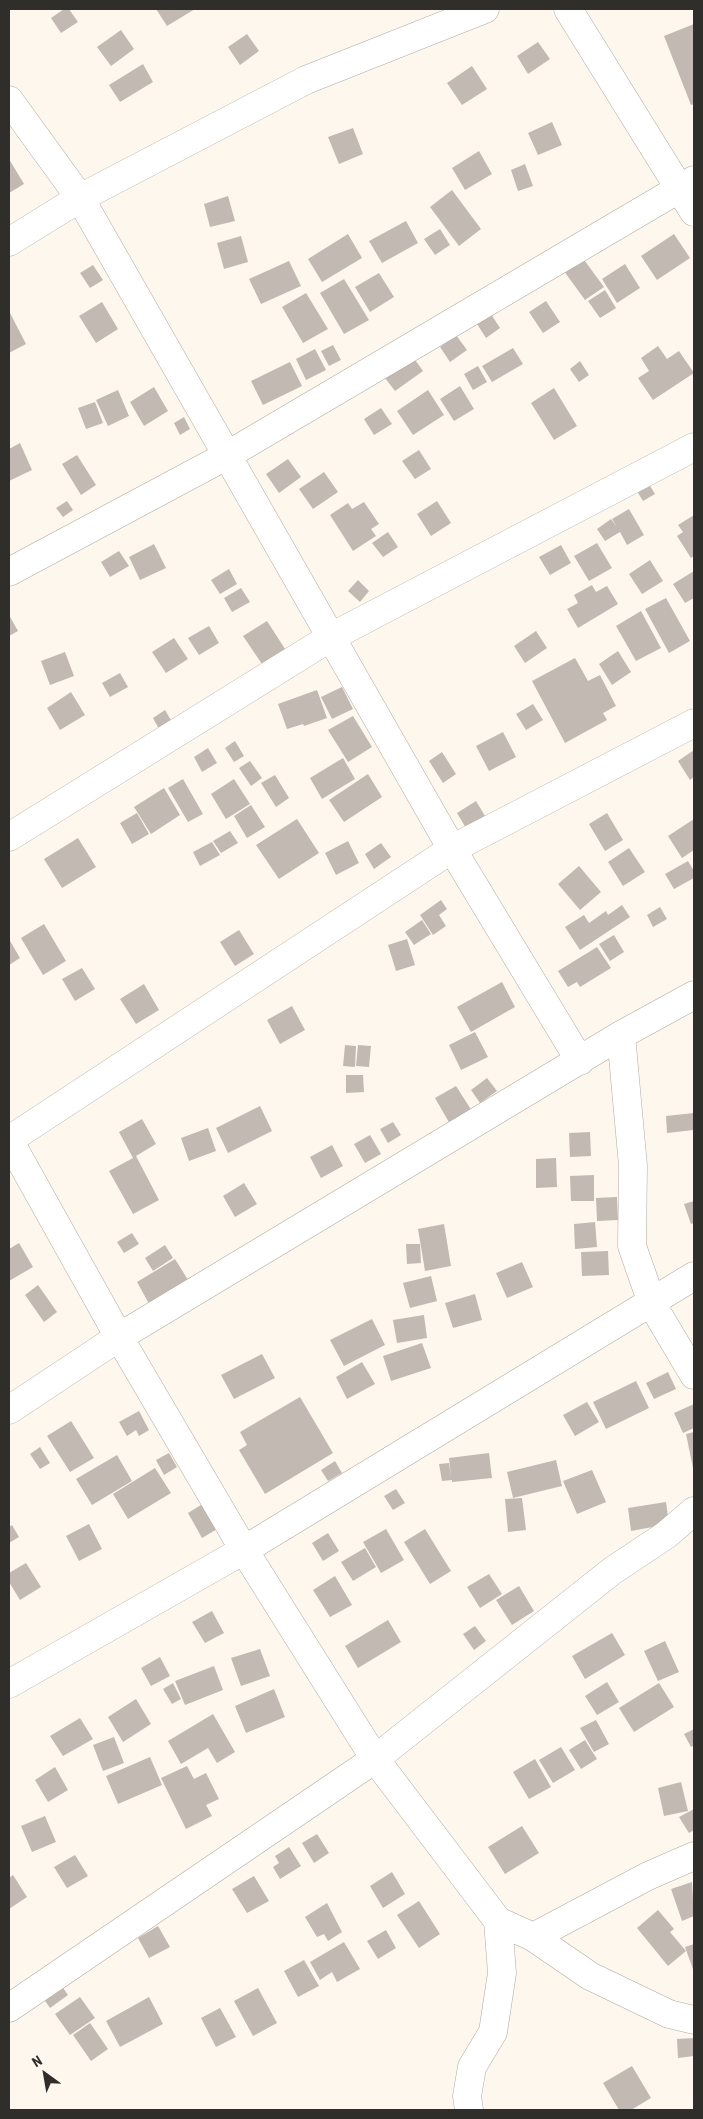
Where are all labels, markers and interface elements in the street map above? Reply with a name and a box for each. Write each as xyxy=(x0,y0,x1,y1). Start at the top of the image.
north arrow xyxy=(20,2049,70,2099)
text: N xyxy=(29,2052,45,2070)

